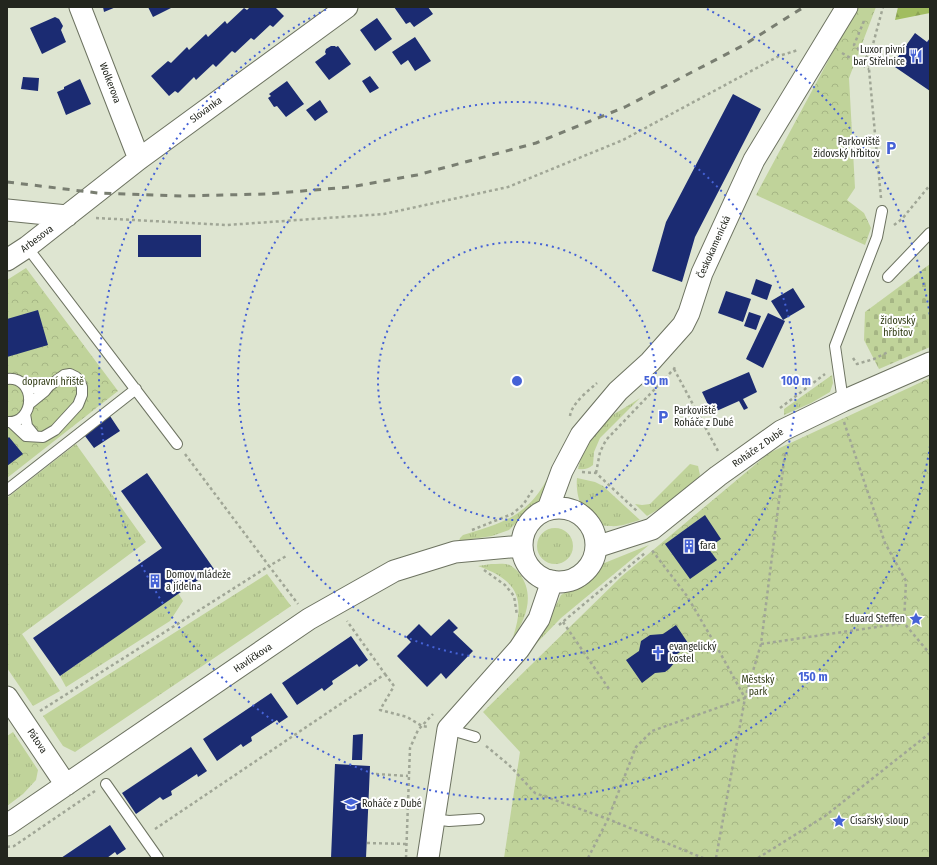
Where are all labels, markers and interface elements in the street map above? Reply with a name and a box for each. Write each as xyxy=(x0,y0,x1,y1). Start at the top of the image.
place label: Luxor pivní bar Střelnice xyxy=(853,43,905,68)
restaurant icon: Luxor pivní bar Střelnice xyxy=(908,48,924,64)
street label: Wolkerova xyxy=(97,61,123,105)
street label: Slovanka xyxy=(188,94,224,126)
place label: Parkoviště židovský hřbitov xyxy=(813,136,881,160)
parking icon: Parkoviště židovský hřbitov xyxy=(883,140,899,156)
street label: Českokamenická xyxy=(693,213,733,280)
street label: Arbesova xyxy=(18,223,56,255)
park label: židovský hřbitov xyxy=(881,314,916,339)
centre of rings xyxy=(510,374,524,388)
text: 50 m xyxy=(644,374,668,388)
text: 100 m xyxy=(781,374,811,388)
park label: dopravní hřiště xyxy=(22,375,84,388)
place label: Parkoviště Roháče z Dubé xyxy=(674,405,734,429)
parking icon: Parkoviště Roháče z Dubé xyxy=(655,409,671,425)
street label: Roháče z Dubé xyxy=(730,426,786,470)
building icon: fara xyxy=(681,538,697,554)
place label: fara xyxy=(700,540,716,552)
place label: Domov mládeže a jídelna xyxy=(166,569,231,593)
building icon: Domov mládeže a jídelna xyxy=(147,573,163,589)
place icon: Eduard Steffen xyxy=(908,611,924,627)
place label: Eduard Steffen xyxy=(845,613,905,625)
street label: Havlíčkova xyxy=(231,640,275,675)
place label: evangelický kostel xyxy=(669,640,717,665)
church icon: evangelický kostel xyxy=(650,645,666,661)
text: 150 m xyxy=(798,670,828,684)
park label: Městský park xyxy=(742,673,775,698)
street label: Pátova xyxy=(24,726,50,756)
school or university icon: Roháče z Dubé xyxy=(343,796,359,812)
place label: Roháče z Dubé xyxy=(362,798,422,810)
place icon: Císařský sloup xyxy=(831,813,847,829)
place label: Císařský sloup xyxy=(850,814,908,827)

